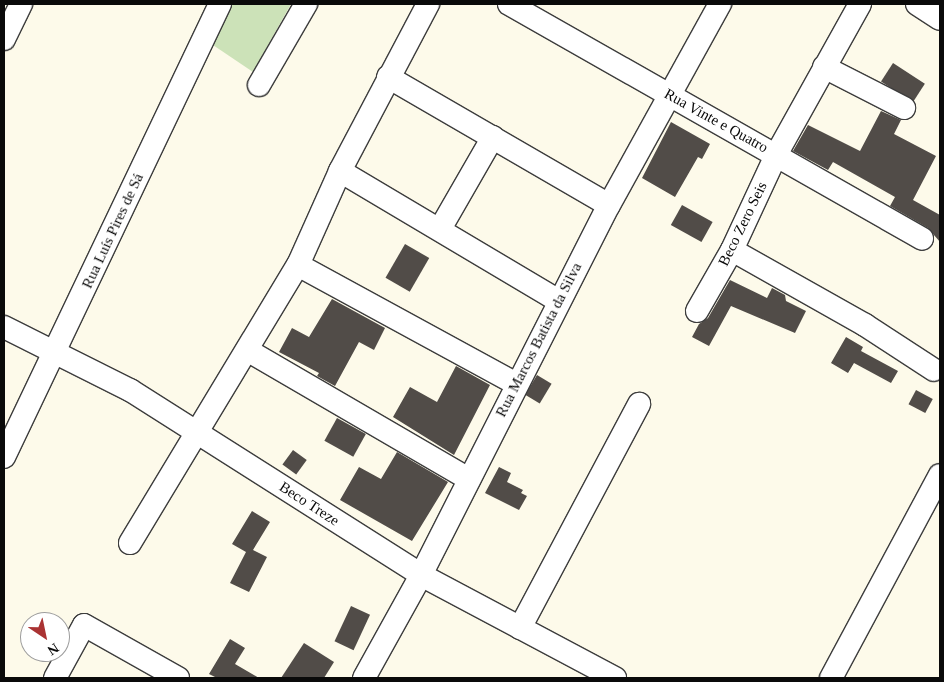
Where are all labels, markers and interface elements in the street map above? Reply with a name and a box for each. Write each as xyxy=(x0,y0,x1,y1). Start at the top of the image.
street label: Rua Vinte e Quatro xyxy=(661,85,771,157)
street label: Rua Luís Pires de Sá xyxy=(78,171,148,291)
street label: Beco Zero Seis xyxy=(715,179,771,269)
street label: Rua Marcos Batista da Silva xyxy=(492,260,586,420)
street label: Beco Treze xyxy=(276,478,342,530)
north arrow xyxy=(20,612,70,662)
text: N xyxy=(45,640,61,658)

